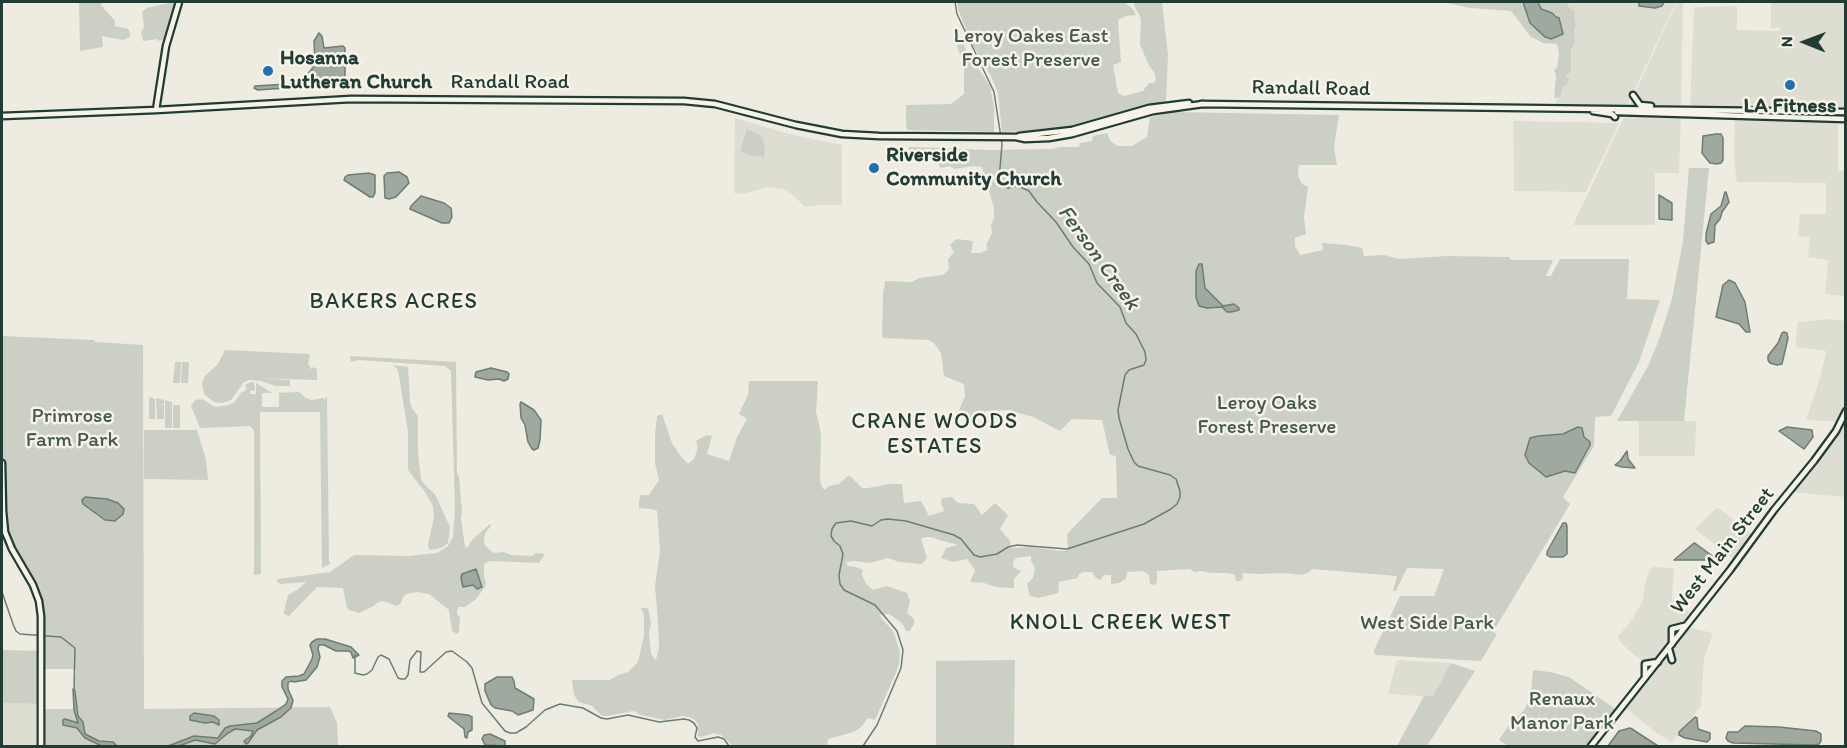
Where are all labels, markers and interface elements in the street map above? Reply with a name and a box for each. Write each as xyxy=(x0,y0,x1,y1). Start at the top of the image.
north arrow xyxy=(1775,12,1835,72)
park label: Leroy Oakes East Forest Preserve xyxy=(954,24,1108,74)
text: N xyxy=(1777,36,1796,47)
place label: Hosanna Lutheran Church xyxy=(280,46,432,96)
marker: Hosanna Lutheran Church xyxy=(261,64,275,78)
street label: Randall Road xyxy=(451,70,569,96)
street label: Randall Road xyxy=(1251,75,1371,103)
marker: LA Fitness xyxy=(1783,78,1797,92)
place label: LA Fitness xyxy=(1744,94,1836,120)
place label: Riverside Community Church xyxy=(886,143,1061,193)
marker: Riverside Community Church xyxy=(867,161,881,175)
water label: Ferson Creek xyxy=(1051,200,1145,316)
district label: BAKERS ACRES xyxy=(309,289,479,315)
park label: Leroy Oaks Forest Preserve xyxy=(1198,391,1336,441)
park label: Primrose Farm Park xyxy=(26,404,118,454)
district label: CRANE WOODS ESTATES xyxy=(851,409,1019,460)
street label: West Main Street xyxy=(1666,483,1780,619)
district label: KNOLL CREEK WEST xyxy=(1010,610,1232,636)
park label: West Side Park xyxy=(1360,611,1494,637)
park label: Renaux Manor Park xyxy=(1510,687,1614,737)

